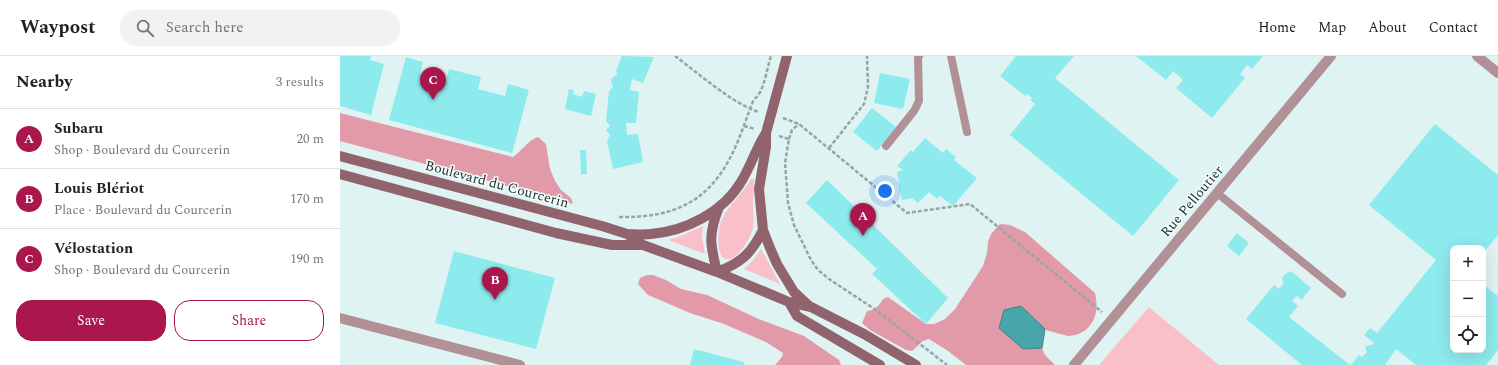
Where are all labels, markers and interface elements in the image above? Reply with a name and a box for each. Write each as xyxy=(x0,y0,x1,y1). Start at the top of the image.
search box xyxy=(120,10,400,46)
text: Waypost xyxy=(20,13,96,42)
text: Search here xyxy=(166,16,243,39)
icon: search xyxy=(134,17,156,39)
text: Home xyxy=(1258,17,1296,38)
text: Map xyxy=(1318,17,1346,38)
text: About xyxy=(1368,17,1407,38)
text: Contact xyxy=(1429,17,1478,38)
pin: C xyxy=(420,67,446,100)
text: Nearby xyxy=(16,69,72,95)
text: 3 results xyxy=(276,72,324,92)
text: Subaru xyxy=(54,117,103,140)
text: A xyxy=(24,129,34,149)
text: 20 m xyxy=(297,129,324,149)
text: Shop · Boulevard du Courcerin xyxy=(54,140,230,160)
street label: Boulevard du Courcerin xyxy=(423,155,571,213)
street label: Rue Pelloutier xyxy=(1156,160,1229,242)
text: Louis Blériot xyxy=(54,177,144,200)
your location xyxy=(875,181,895,201)
text: B xyxy=(24,189,34,209)
text: 170 m xyxy=(290,189,324,209)
text: Place · Boulevard du Courcerin xyxy=(54,200,232,220)
pin: A xyxy=(850,203,876,236)
text: Vélostation xyxy=(54,237,133,260)
map controls xyxy=(1450,245,1486,353)
button: + xyxy=(1450,245,1486,281)
text: C xyxy=(24,249,34,269)
text: 190 m xyxy=(290,249,324,269)
text: Shop · Boulevard du Courcerin xyxy=(54,260,230,280)
pin: B xyxy=(482,267,508,300)
button: − xyxy=(1450,281,1486,317)
button: Save xyxy=(16,300,166,341)
button: Share xyxy=(174,300,324,341)
button: locate xyxy=(1450,317,1486,353)

